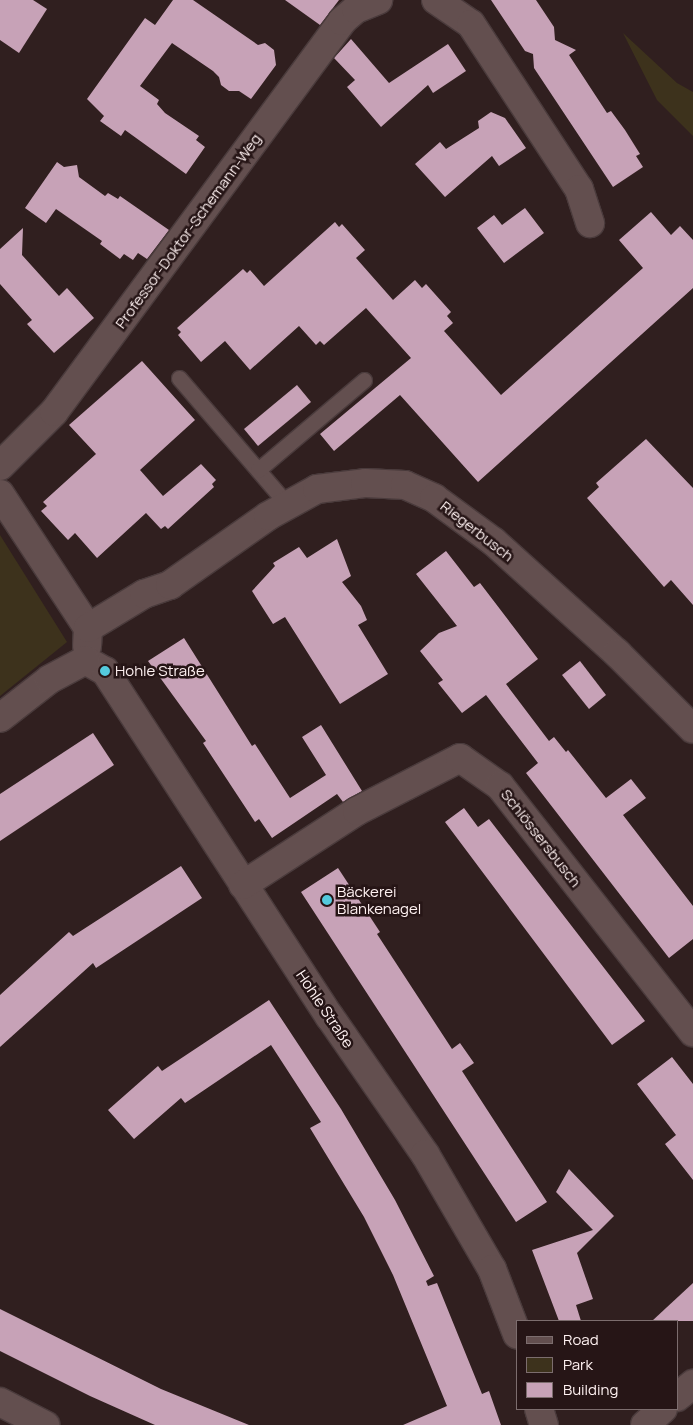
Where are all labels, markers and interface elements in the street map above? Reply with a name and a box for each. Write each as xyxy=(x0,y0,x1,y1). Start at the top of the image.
street label: Professor-Doktor-Schemann-Weg xyxy=(111,130,265,332)
street label: Riegerbusch xyxy=(437,497,517,565)
place label: Hohle Straße xyxy=(115,662,205,680)
marker: Hohle Straße xyxy=(99,665,111,677)
street label: Schlössersbusch xyxy=(497,786,585,890)
place label: Bäckerei Blankenagel xyxy=(337,882,421,917)
marker: Bäckerei Blankenagel xyxy=(321,894,333,906)
street label: Hohle Straße xyxy=(292,967,358,1051)
legend xyxy=(516,1320,678,1410)
text: Road xyxy=(563,1329,599,1350)
text: Park xyxy=(563,1354,593,1375)
text: Building xyxy=(563,1379,618,1400)

